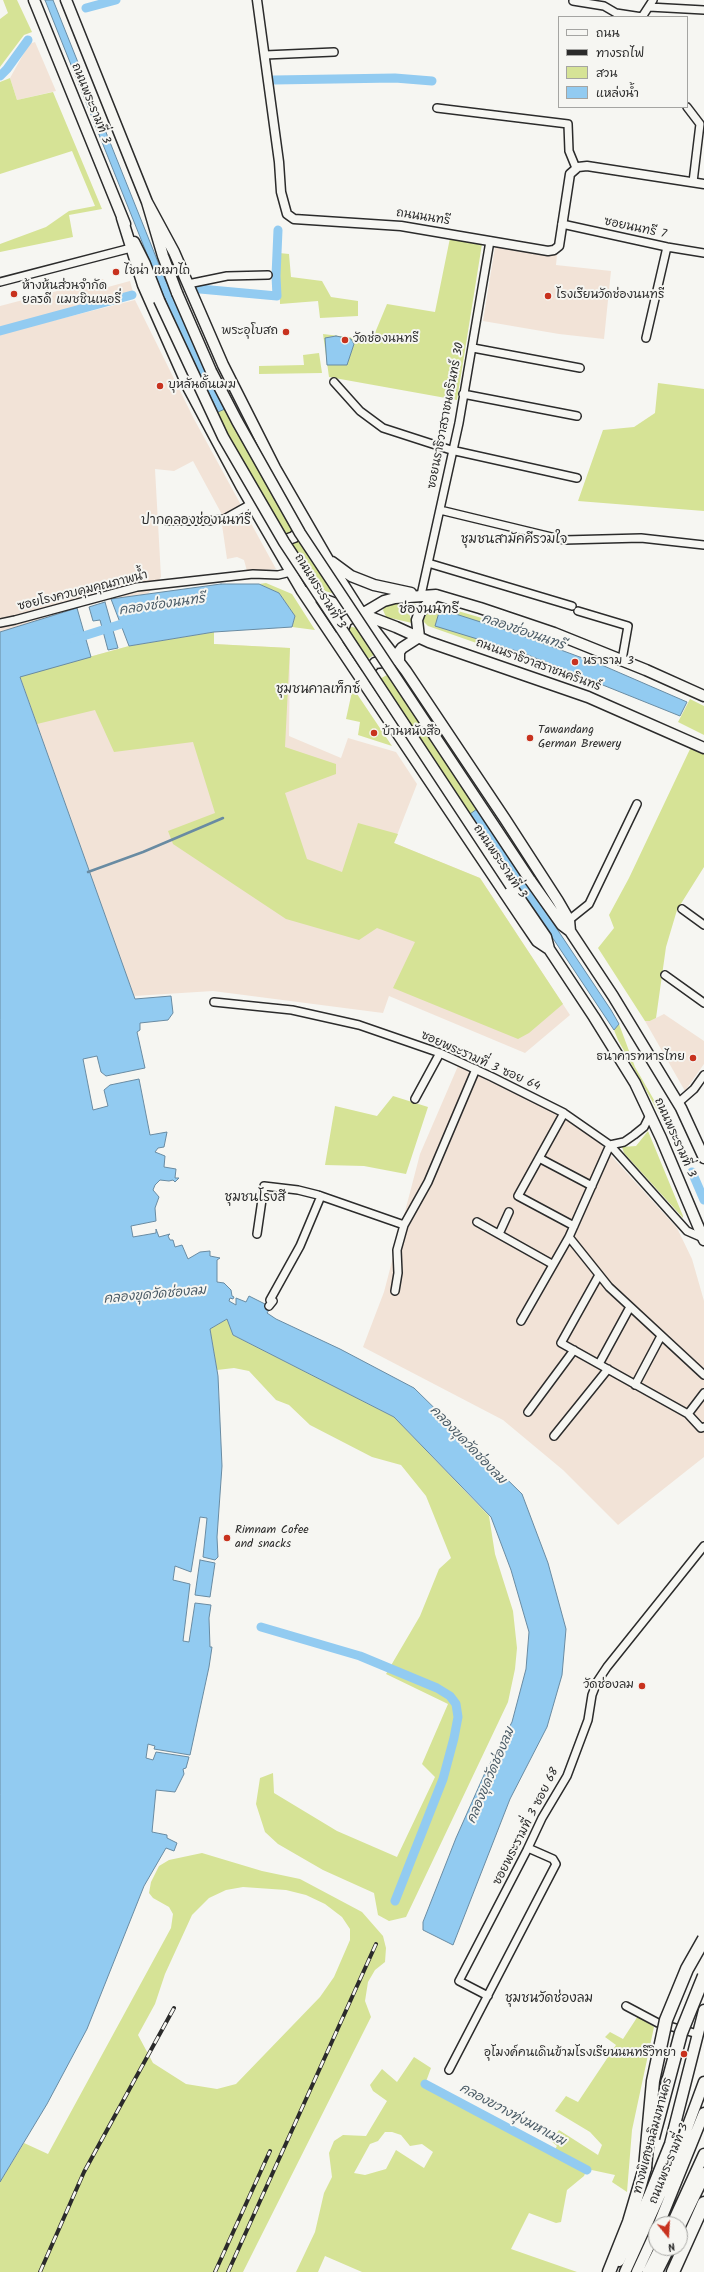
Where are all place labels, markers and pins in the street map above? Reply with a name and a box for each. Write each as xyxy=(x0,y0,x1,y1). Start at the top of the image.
place label: ไชน่า เหมาไถ xyxy=(124,265,190,279)
marker: ไชน่า เหมาไถ xyxy=(111,267,121,277)
place label: ห้างหุ้นส่วนจำกัด ยลรดี แมชชินเนอรี่ xyxy=(22,280,121,308)
marker: ห้างหุ้นส่วนจำกัด ยลรดี แมชชินเนอรี่ xyxy=(9,289,19,299)
place label: โรงเรียนวัดช่องนนทรี xyxy=(556,289,664,303)
marker: โรงเรียนวัดช่องนนทรี xyxy=(543,291,553,301)
place label: พระอุโบสถ xyxy=(221,325,278,339)
marker: พระอุโบสถ xyxy=(281,327,291,337)
place label: วัดช่องนนทรี xyxy=(353,333,419,347)
marker: วัดช่องนนทรี xyxy=(340,335,350,345)
place label: บุหลันดั้นเมฆ xyxy=(168,379,236,393)
marker: บุหลันดั้นเมฆ xyxy=(155,381,165,391)
place label: นราราม 3 xyxy=(583,655,634,669)
marker: นราราม 3 xyxy=(570,657,580,667)
place label: Tawandang German Brewery xyxy=(538,724,621,752)
place label: บ้านหนังสือ xyxy=(382,726,441,740)
marker: บ้านหนังสือ xyxy=(369,728,379,738)
marker: Tawandang German Brewery xyxy=(525,733,535,743)
place label: ธนาคารทหารไทย xyxy=(597,1051,685,1065)
marker: ธนาคารทหารไทย xyxy=(688,1053,698,1063)
place label: Rimnam Cofee and snacks xyxy=(235,1524,309,1552)
marker: Rimnam Cofee and snacks xyxy=(222,1533,232,1543)
place label: วัดช่องลม xyxy=(583,1679,634,1693)
marker: วัดช่องลม xyxy=(637,1681,647,1691)
place label: อุโมงค์คนเดินข้ามโรงเรียนนนทรีวิทยา xyxy=(484,2047,676,2061)
marker: อุโมงค์คนเดินข้ามโรงเรียนนนทรีวิทยา xyxy=(679,2049,689,2059)

